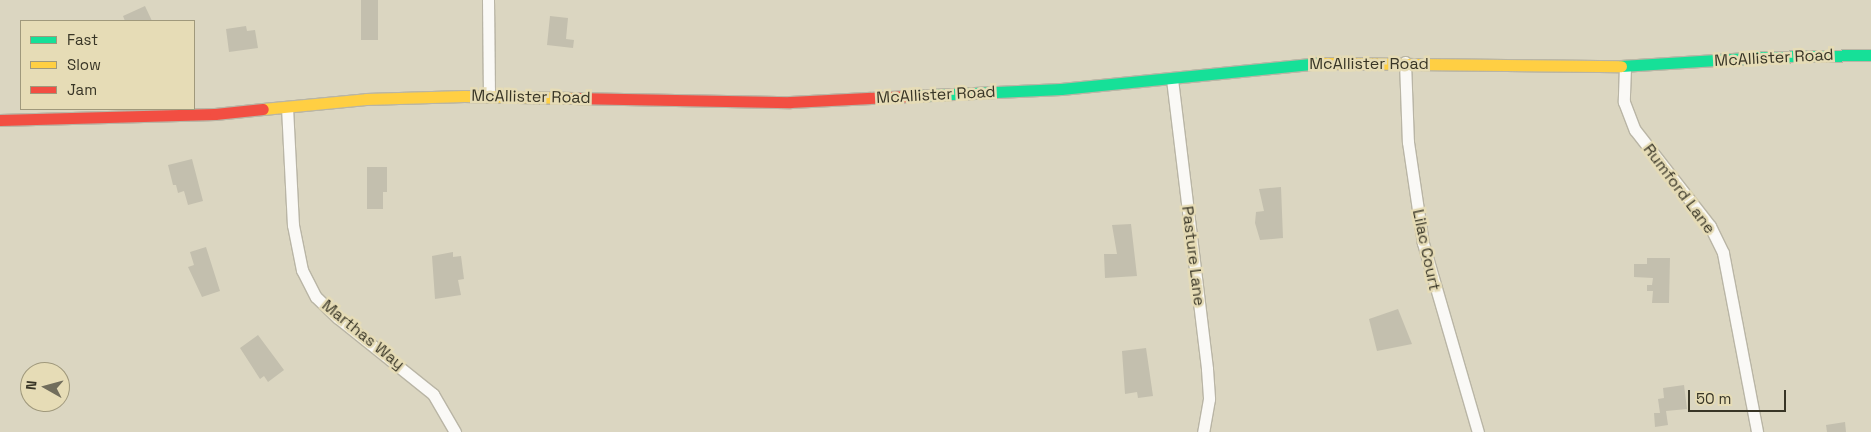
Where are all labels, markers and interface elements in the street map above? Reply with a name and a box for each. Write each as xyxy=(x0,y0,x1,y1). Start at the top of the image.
legend xyxy=(20,20,195,110)
text: Fast xyxy=(67,30,98,49)
street label: McAllister Road xyxy=(1714,45,1834,71)
street label: McAllister Road xyxy=(1309,54,1429,74)
text: Slow xyxy=(67,55,101,74)
text: Jam xyxy=(67,80,97,99)
street label: McAllister Road xyxy=(876,82,996,108)
street label: McAllister Road xyxy=(471,86,591,108)
street label: Rumford Lane xyxy=(1639,140,1719,238)
street label: Pasture Lane xyxy=(1177,205,1209,307)
street label: Lilac Court xyxy=(1408,208,1444,292)
street label: Marthas Way xyxy=(318,296,408,374)
north arrow xyxy=(20,362,70,412)
text: N xyxy=(22,380,41,391)
scale bar xyxy=(1691,380,1788,412)
text: 50 m xyxy=(1696,389,1731,408)

